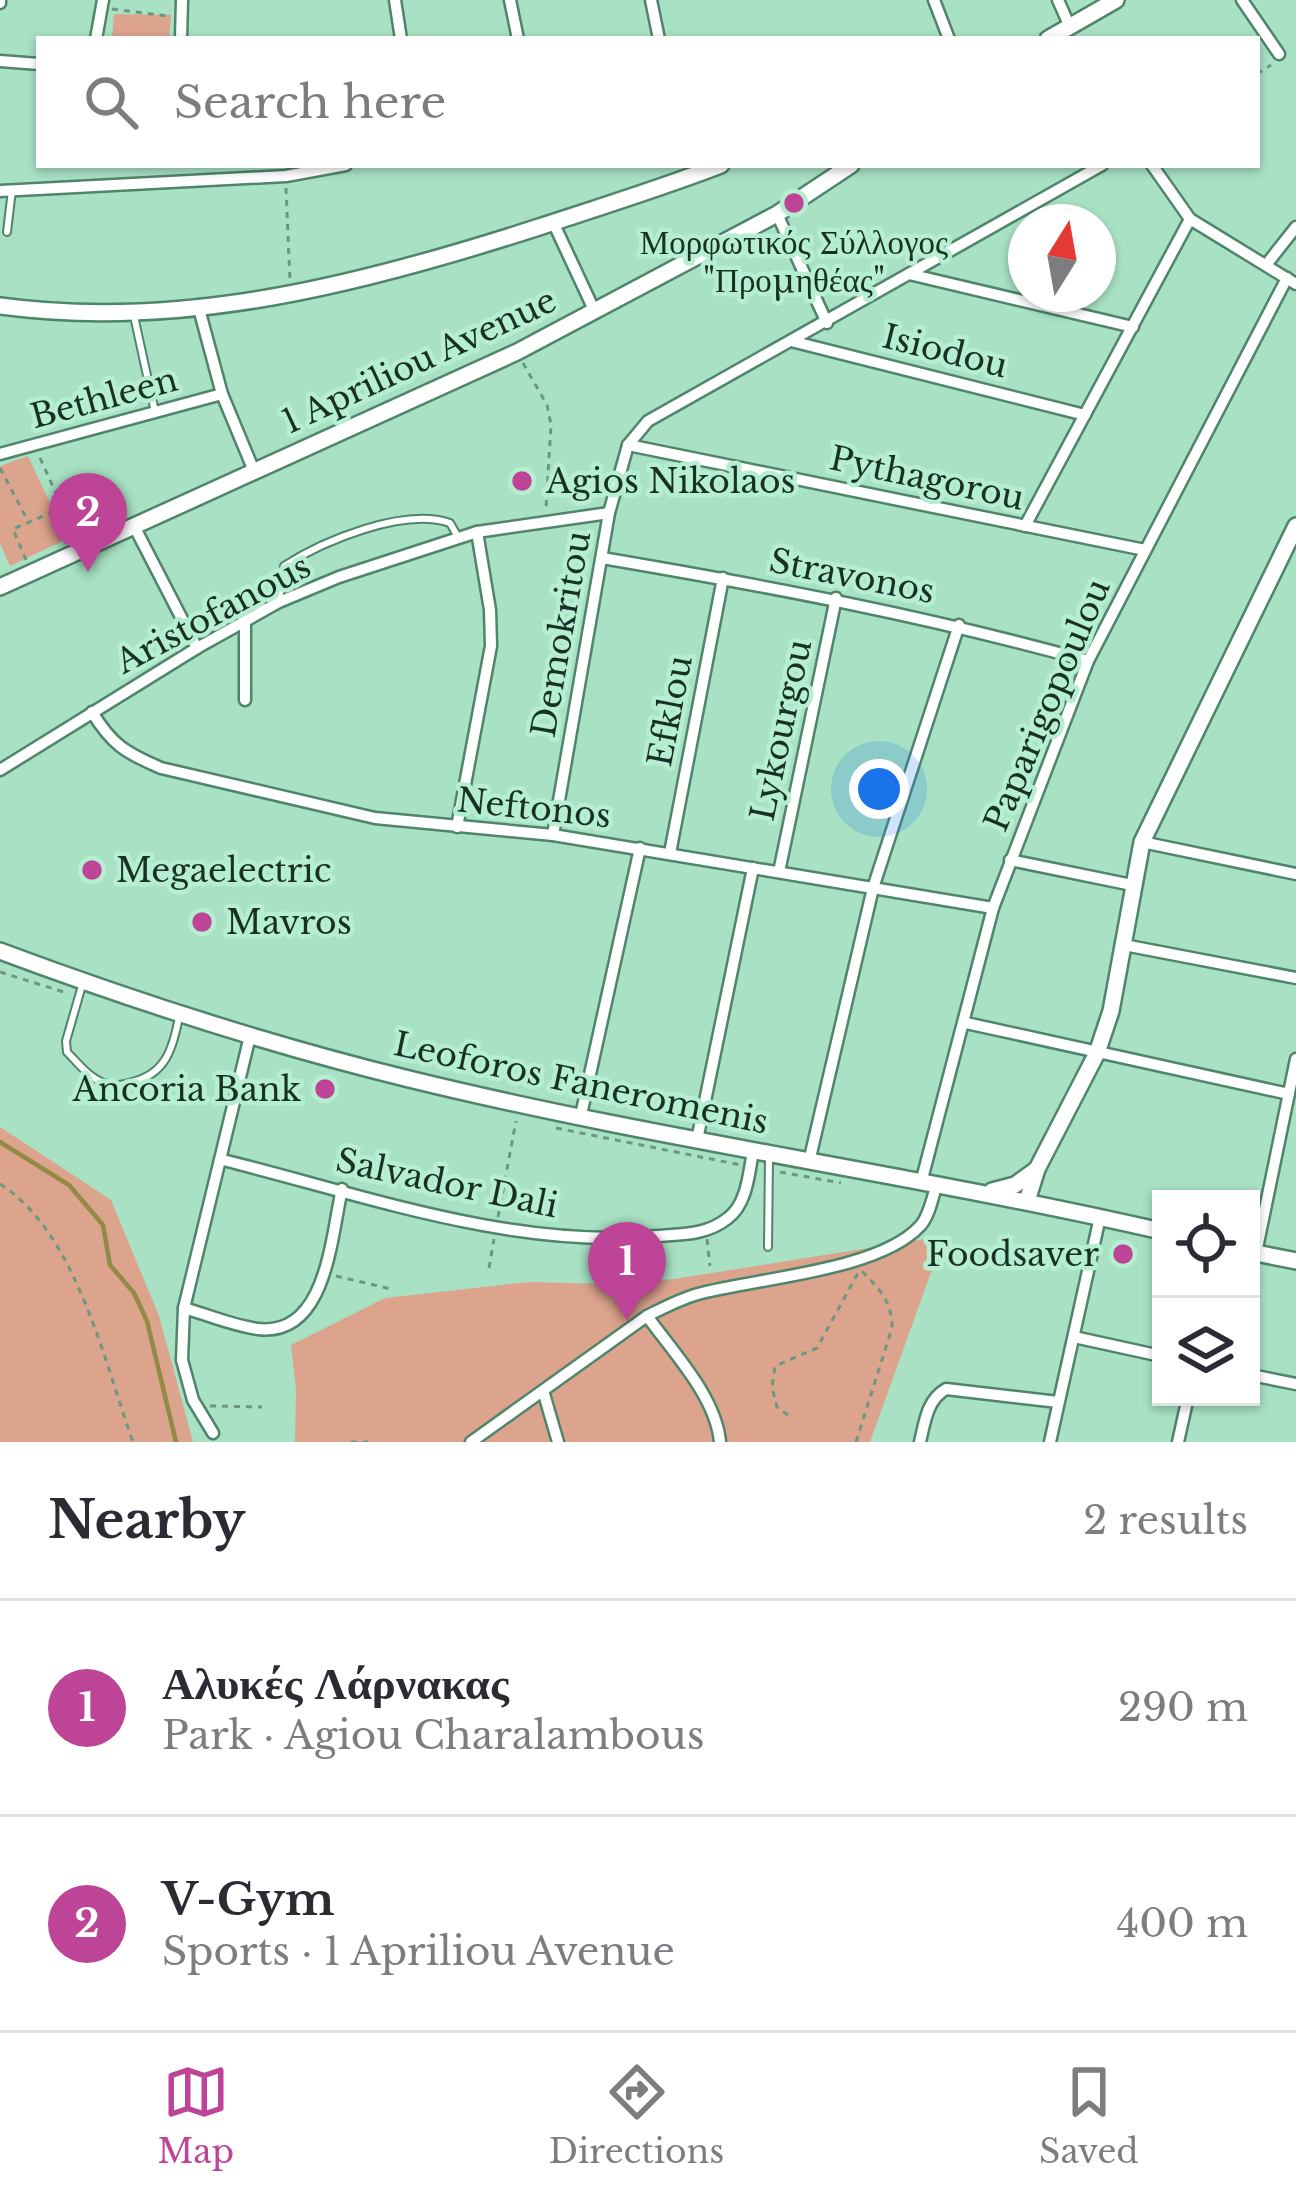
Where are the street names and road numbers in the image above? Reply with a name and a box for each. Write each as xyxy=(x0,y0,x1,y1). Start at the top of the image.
street label: 1 Apriliou Avenue xyxy=(276,280,562,442)
street label: Isiodou xyxy=(878,316,1012,386)
street label: Bethleen xyxy=(26,359,182,437)
street label: Pythagorou xyxy=(826,437,1028,519)
street label: Demokritou xyxy=(523,528,599,740)
street label: Stravonos xyxy=(766,540,938,612)
street label: Aristofanous xyxy=(108,545,317,683)
street label: Paparigopoulou xyxy=(975,573,1119,837)
street label: Lykourgou xyxy=(742,636,820,824)
street label: Efklou xyxy=(639,652,701,770)
street label: Neftonos xyxy=(455,780,613,836)
street label: Leoforos Faneromenis xyxy=(390,1023,772,1143)
street label: Salvador Dali xyxy=(332,1139,562,1227)

